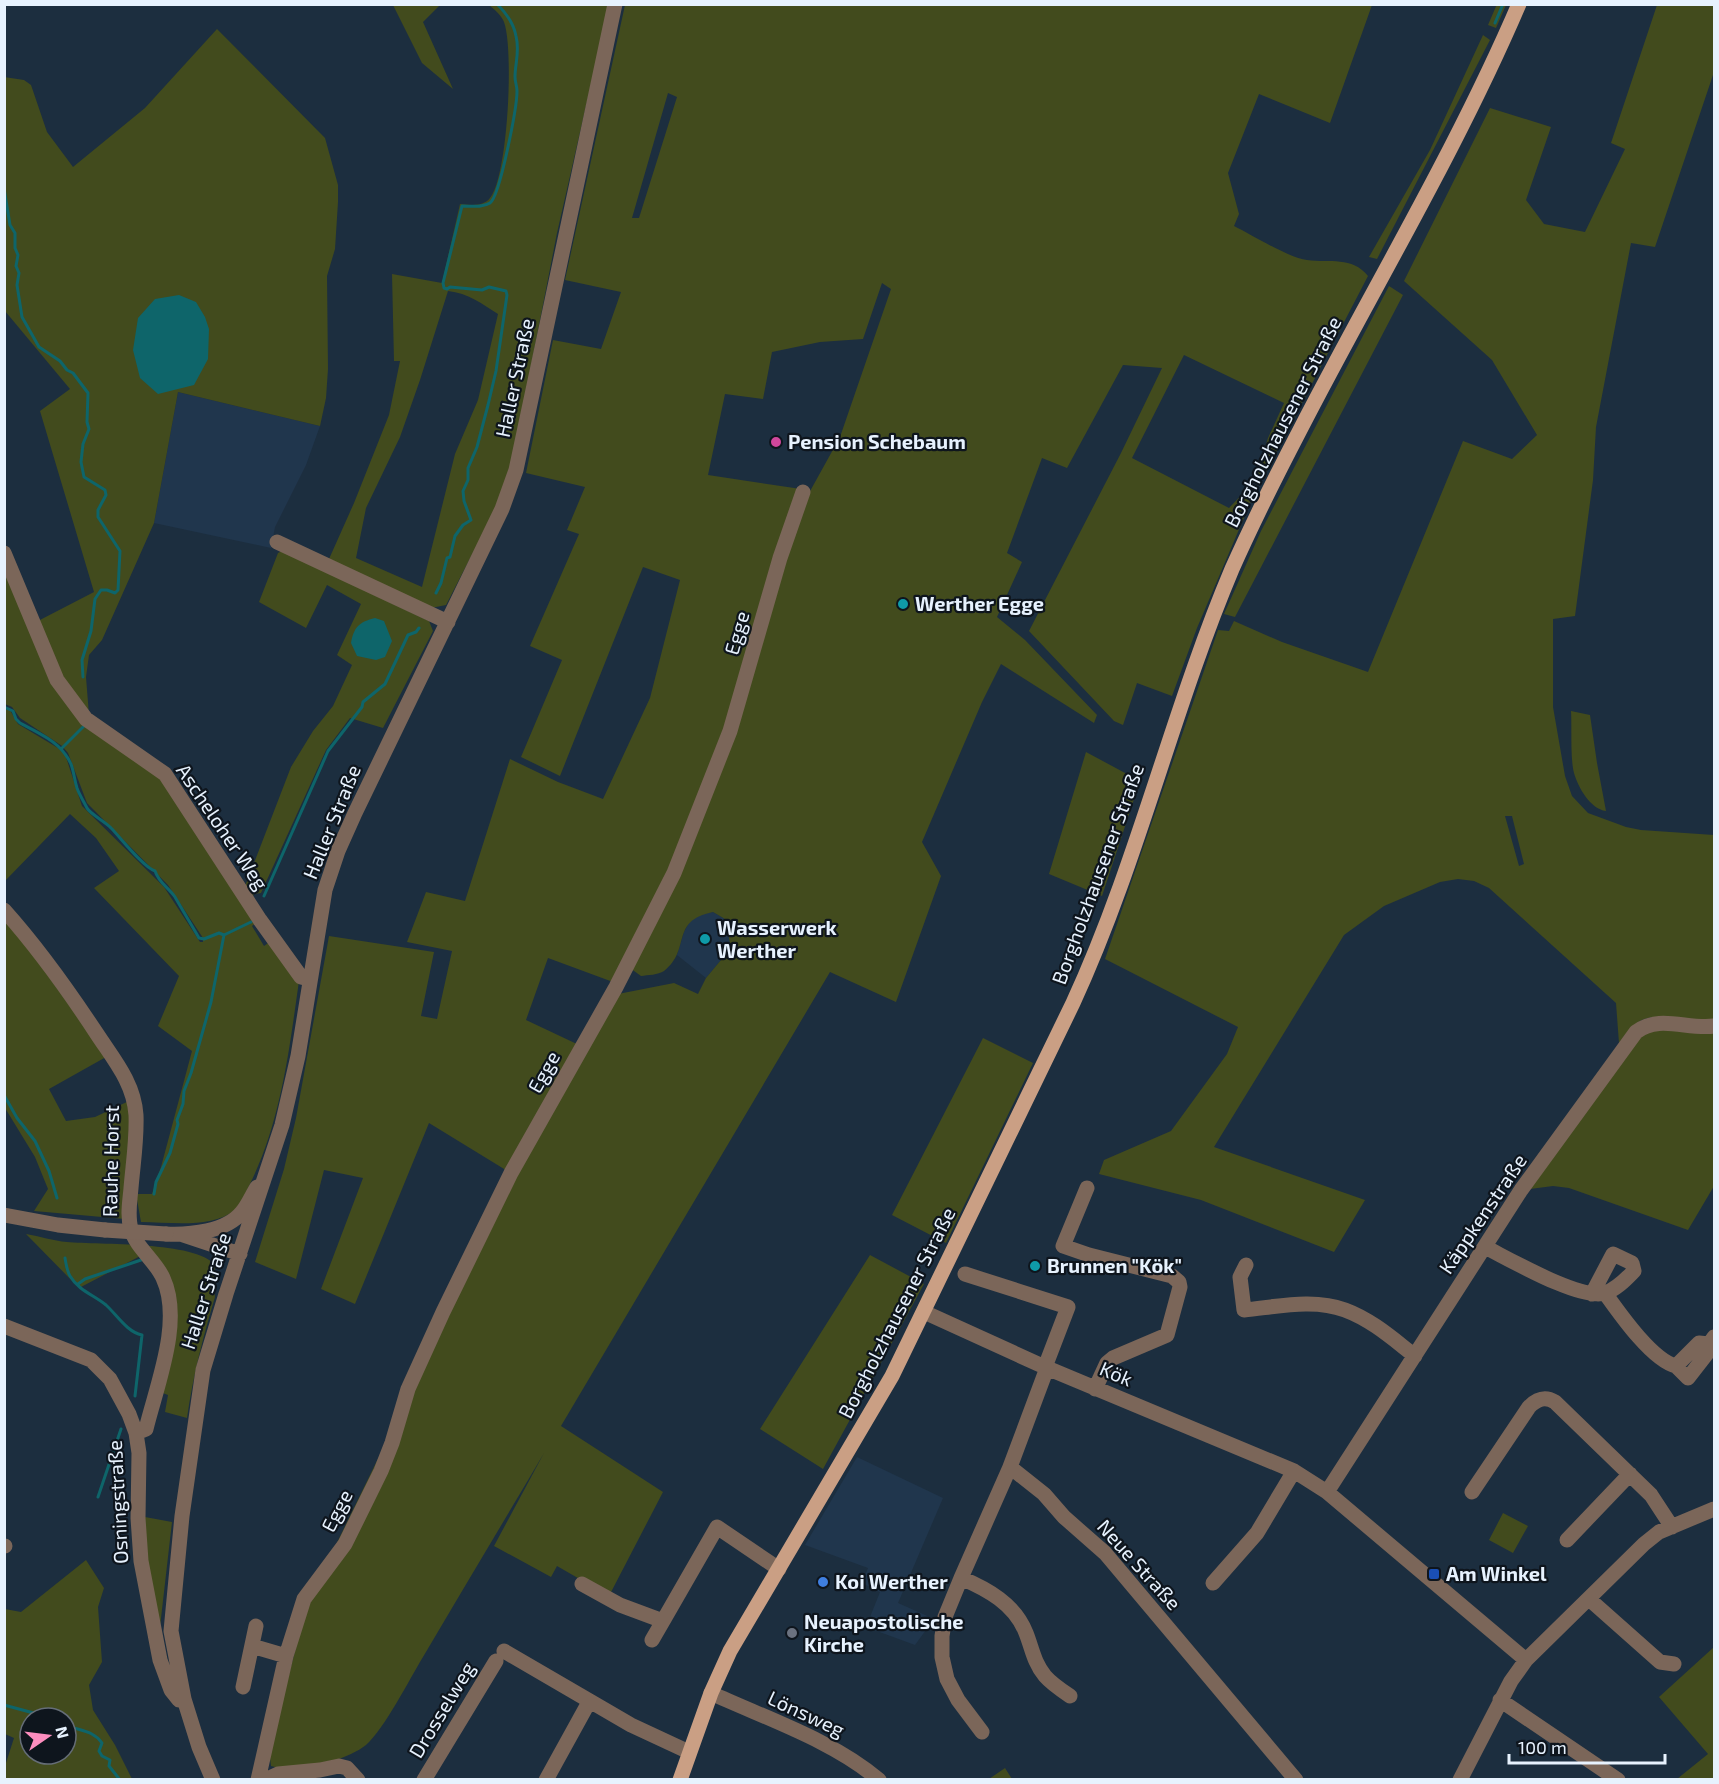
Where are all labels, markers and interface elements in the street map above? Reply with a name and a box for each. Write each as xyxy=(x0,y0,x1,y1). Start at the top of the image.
street label: Borgholzhausener Straße xyxy=(1218,312,1346,531)
street label: Haller Straße xyxy=(490,316,538,439)
place label: Pension Schebaum xyxy=(788,429,966,453)
marker: Pension Schebaum xyxy=(769,435,783,449)
place label: Werther Egge xyxy=(915,591,1044,615)
marker: Werther Egge xyxy=(896,597,910,611)
street label: Egge xyxy=(718,608,754,657)
street label: Ascheloher Weg xyxy=(172,759,274,894)
street label: Borgholzhausener Straße xyxy=(1046,760,1148,987)
street label: Haller Straße xyxy=(297,761,365,882)
place label: Wasserwerk Werther xyxy=(717,915,837,962)
marker: Wasserwerk Werther xyxy=(698,932,712,946)
street label: Egge xyxy=(522,1046,564,1097)
street label: Rauhe Horst xyxy=(97,1104,123,1217)
street label: Käppkenstraße xyxy=(1433,1149,1531,1278)
street label: Borgholzhausener Straße xyxy=(832,1203,960,1422)
street label: Haller Straße xyxy=(175,1229,235,1352)
place label: Brunnen "Kök" xyxy=(1047,1253,1182,1277)
marker: Brunnen "Kök" xyxy=(1028,1259,1042,1273)
street label: Kök xyxy=(1096,1356,1136,1391)
street label: Osningstraße xyxy=(102,1440,132,1565)
street label: Egge xyxy=(315,1485,357,1536)
street label: Neue Straße xyxy=(1093,1514,1187,1614)
place label: Am Winkel xyxy=(1446,1561,1547,1585)
marker: Am Winkel xyxy=(1427,1567,1441,1581)
place label: Koi Werther xyxy=(835,1569,948,1593)
marker: Koi Werther xyxy=(816,1575,830,1589)
place label: Neuapostolische Kirche xyxy=(804,1609,964,1656)
marker: Neuapostolische Kirche xyxy=(785,1626,799,1640)
street label: Drosselweg xyxy=(403,1657,479,1762)
street label: Lönsweg xyxy=(764,1685,849,1741)
north arrow xyxy=(18,1706,78,1766)
text: N xyxy=(52,1724,74,1740)
scale bar xyxy=(1509,1727,1665,1765)
text: 100 m xyxy=(1518,1736,1567,1758)

